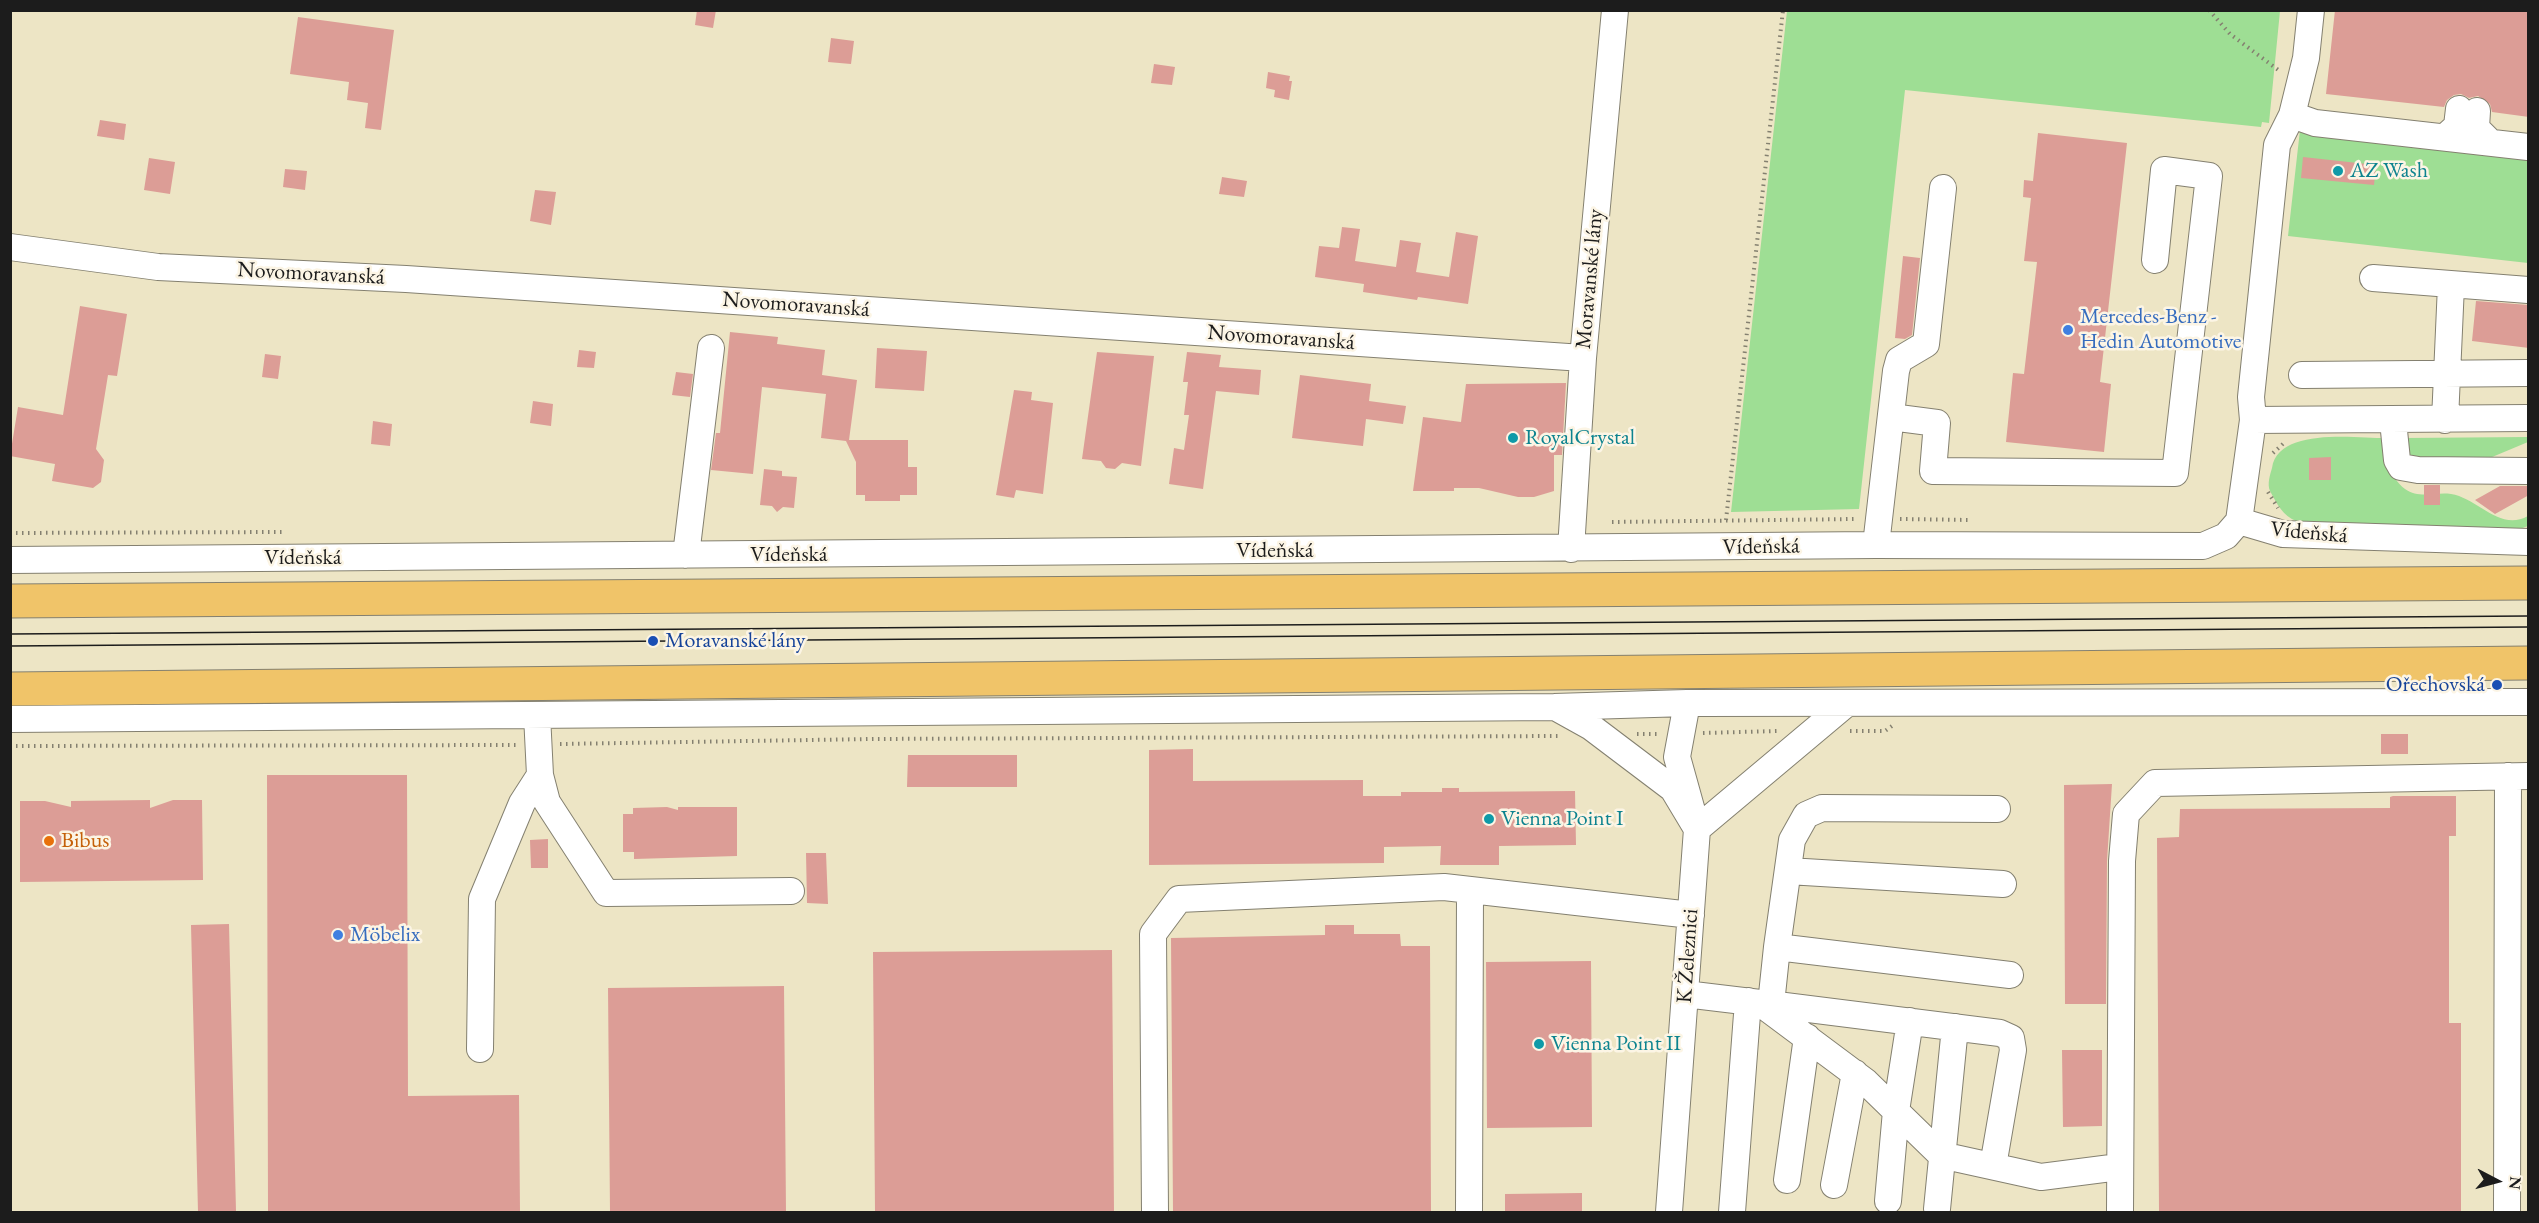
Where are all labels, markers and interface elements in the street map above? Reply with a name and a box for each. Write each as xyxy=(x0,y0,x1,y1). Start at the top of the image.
place label: AZ Wash xyxy=(2350,158,2428,184)
marker: AZ Wash xyxy=(2331,164,2345,178)
street label: Moravanské lány xyxy=(1571,208,1609,350)
street label: Novomoravanská xyxy=(237,257,385,291)
street label: Novomoravanská xyxy=(721,287,871,323)
place label: Mercedes-Benz - Hedin Automotive xyxy=(2080,304,2241,356)
street label: Novomoravanská xyxy=(1206,320,1356,356)
marker: Mercedes-Benz - Hedin Automotive xyxy=(2061,323,2075,337)
place label: RoyalCrystal xyxy=(1525,425,1635,451)
marker: RoyalCrystal xyxy=(1506,431,1520,445)
street label: Vídeňská xyxy=(2269,516,2349,550)
street label: Vídeňská xyxy=(1722,533,1800,561)
street label: Vídeňská xyxy=(1236,538,1314,564)
street label: Vídeňská xyxy=(750,542,828,568)
street label: Vídeňská xyxy=(264,545,342,571)
place label: Moravanské lány xyxy=(665,628,805,654)
marker: Moravanské lány xyxy=(646,634,660,648)
place label: Ořechovská xyxy=(2386,672,2485,698)
marker: Ořechovská xyxy=(2490,678,2504,692)
place label: Vienna Point I xyxy=(1501,806,1623,832)
marker: Vienna Point I xyxy=(1482,812,1496,826)
place label: Bibus xyxy=(61,828,109,854)
marker: Bibus xyxy=(42,834,56,848)
street label: K Železnici xyxy=(1672,908,1704,1004)
place label: Möbelix xyxy=(350,922,420,948)
marker: Möbelix xyxy=(331,928,345,942)
place label: Vienna Point II xyxy=(1551,1031,1681,1057)
marker: Vienna Point II xyxy=(1532,1037,1546,1051)
north arrow xyxy=(2467,1151,2527,1211)
text: N xyxy=(2504,1175,2527,1190)

